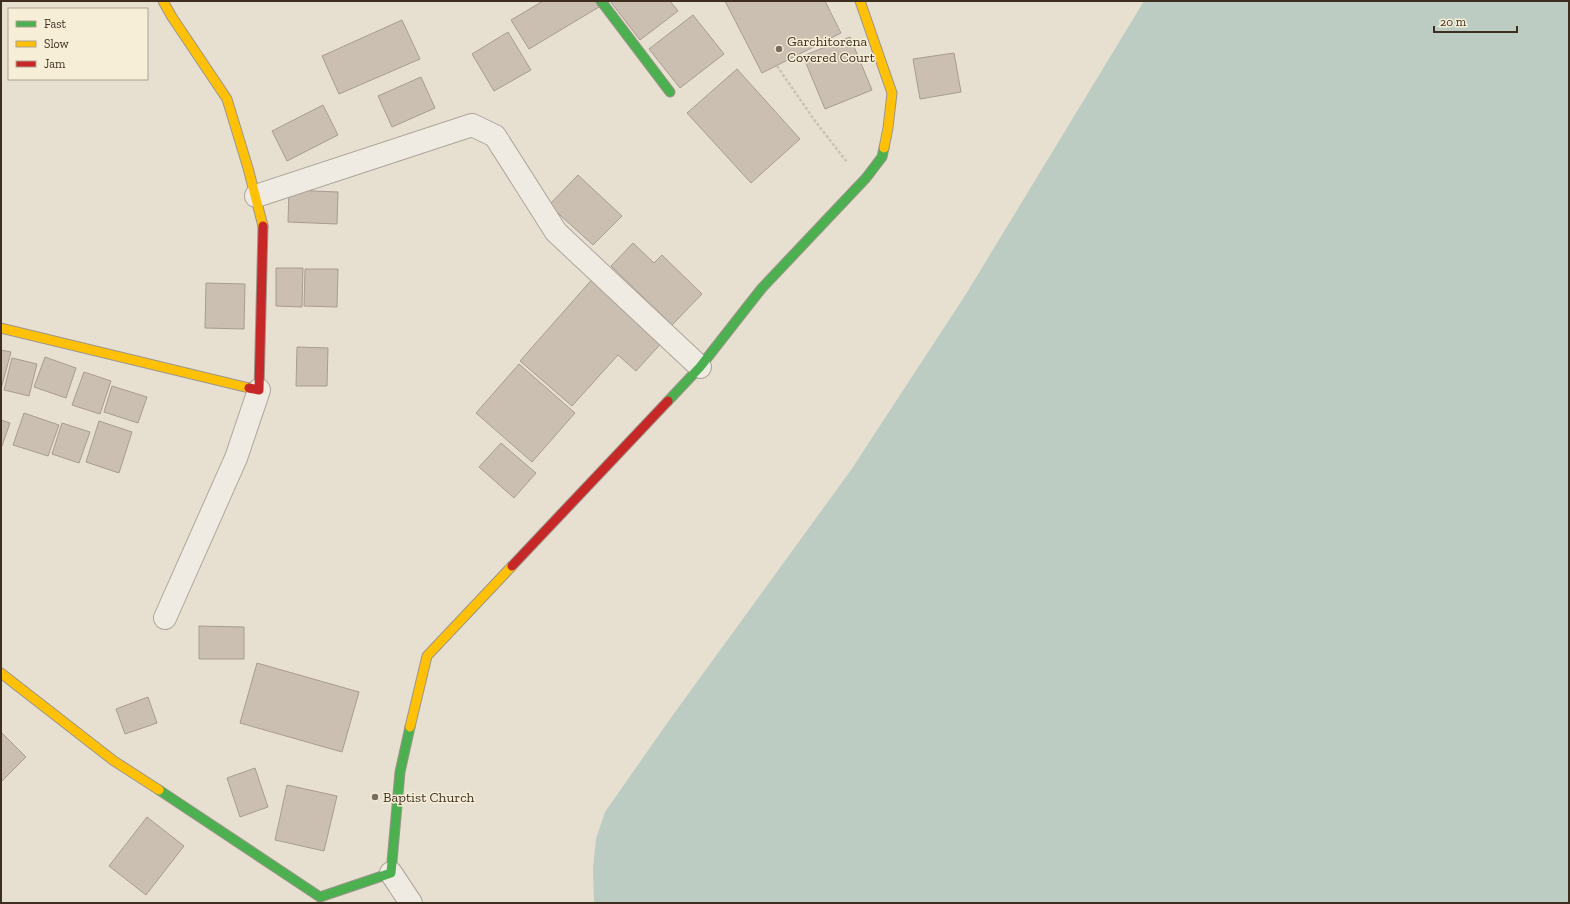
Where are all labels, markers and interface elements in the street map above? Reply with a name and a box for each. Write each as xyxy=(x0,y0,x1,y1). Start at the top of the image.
legend xyxy=(8,8,148,80)
scale bar xyxy=(1434,8,1517,34)
text: 20 m xyxy=(1440,15,1467,29)
text: Fast xyxy=(44,17,67,31)
place label: Garchitorena Covered Court xyxy=(787,33,876,66)
text: Slow xyxy=(44,37,70,51)
marker: Garchitorena Covered Court xyxy=(774,44,784,54)
text: Jam xyxy=(44,57,66,71)
place label: Baptist Church xyxy=(383,789,475,806)
marker: Baptist Church xyxy=(370,792,380,802)

